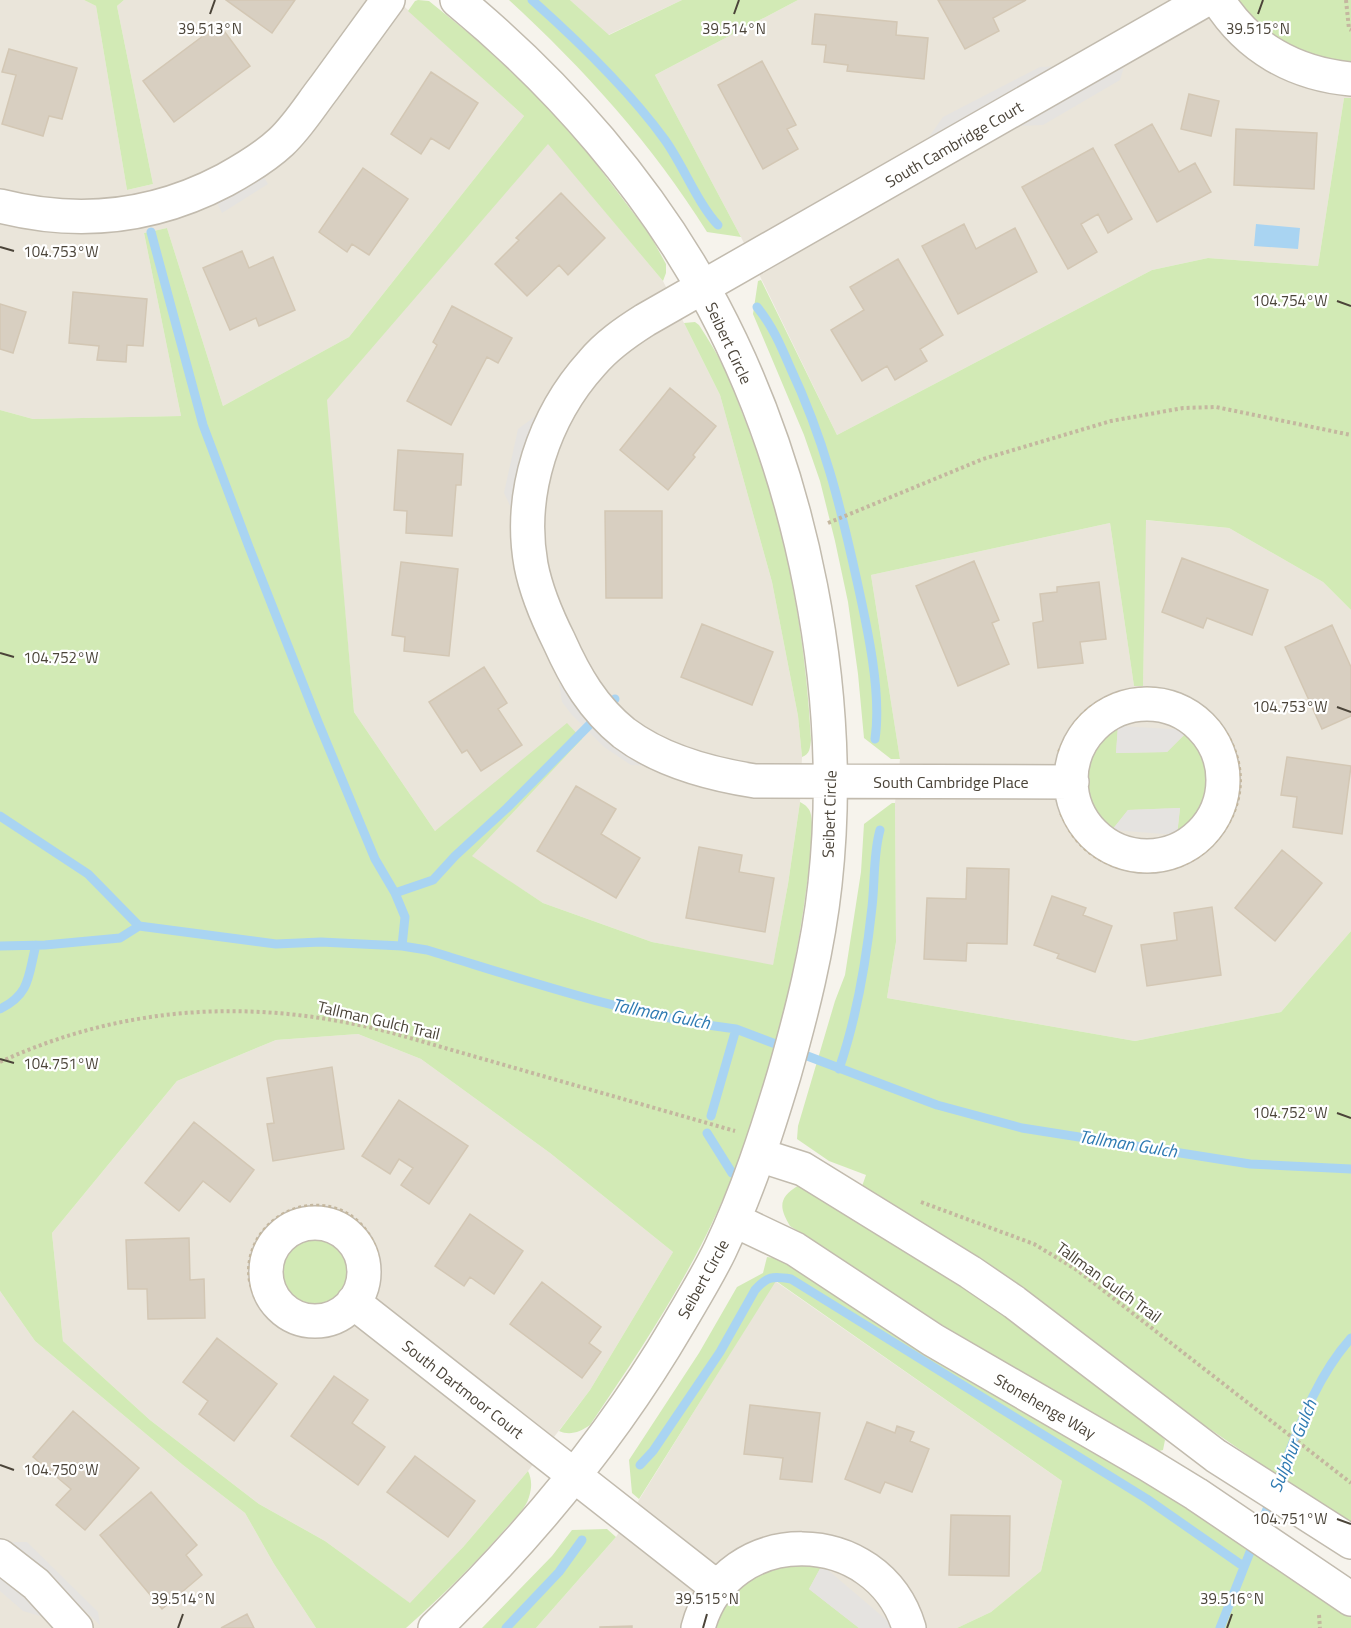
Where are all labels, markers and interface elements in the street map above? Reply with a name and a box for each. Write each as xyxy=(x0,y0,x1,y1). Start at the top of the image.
text: 39.513°N xyxy=(178,17,242,40)
text: 39.514°N xyxy=(702,17,766,40)
text: 39.515°N xyxy=(1226,17,1290,40)
street label: South Cambridge Court xyxy=(881,94,1028,193)
text: 104.753°W xyxy=(23,240,99,263)
text: 104.754°W xyxy=(1252,289,1328,312)
street label: Seibert Circle xyxy=(700,298,758,388)
text: 104.752°W xyxy=(23,646,99,669)
text: 104.753°W xyxy=(1252,695,1328,718)
street label: Seibert Circle xyxy=(815,770,843,858)
street label: South Cambridge Place xyxy=(873,770,1029,794)
water label: Tallman Gulch xyxy=(610,991,713,1036)
street label: Tallman Gulch Trail xyxy=(315,994,443,1046)
text: 104.751°W xyxy=(23,1052,99,1075)
text: 104.752°W xyxy=(1252,1101,1328,1124)
water label: Tallman Gulch xyxy=(1077,1122,1180,1165)
street label: Seibert Circle xyxy=(671,1235,735,1323)
street label: Tallman Gulch Trail xyxy=(1051,1236,1167,1328)
street label: South Dartmoor Court xyxy=(397,1334,529,1444)
street label: Stonehenge Way xyxy=(990,1367,1101,1445)
water label: Sulphur Gulch xyxy=(1262,1394,1324,1496)
text: 104.750°W xyxy=(23,1458,99,1481)
text: 104.751°W xyxy=(1252,1507,1328,1530)
text: 39.514°N xyxy=(151,1587,215,1610)
text: 39.515°N xyxy=(675,1587,739,1610)
text: 39.516°N xyxy=(1200,1587,1264,1610)

